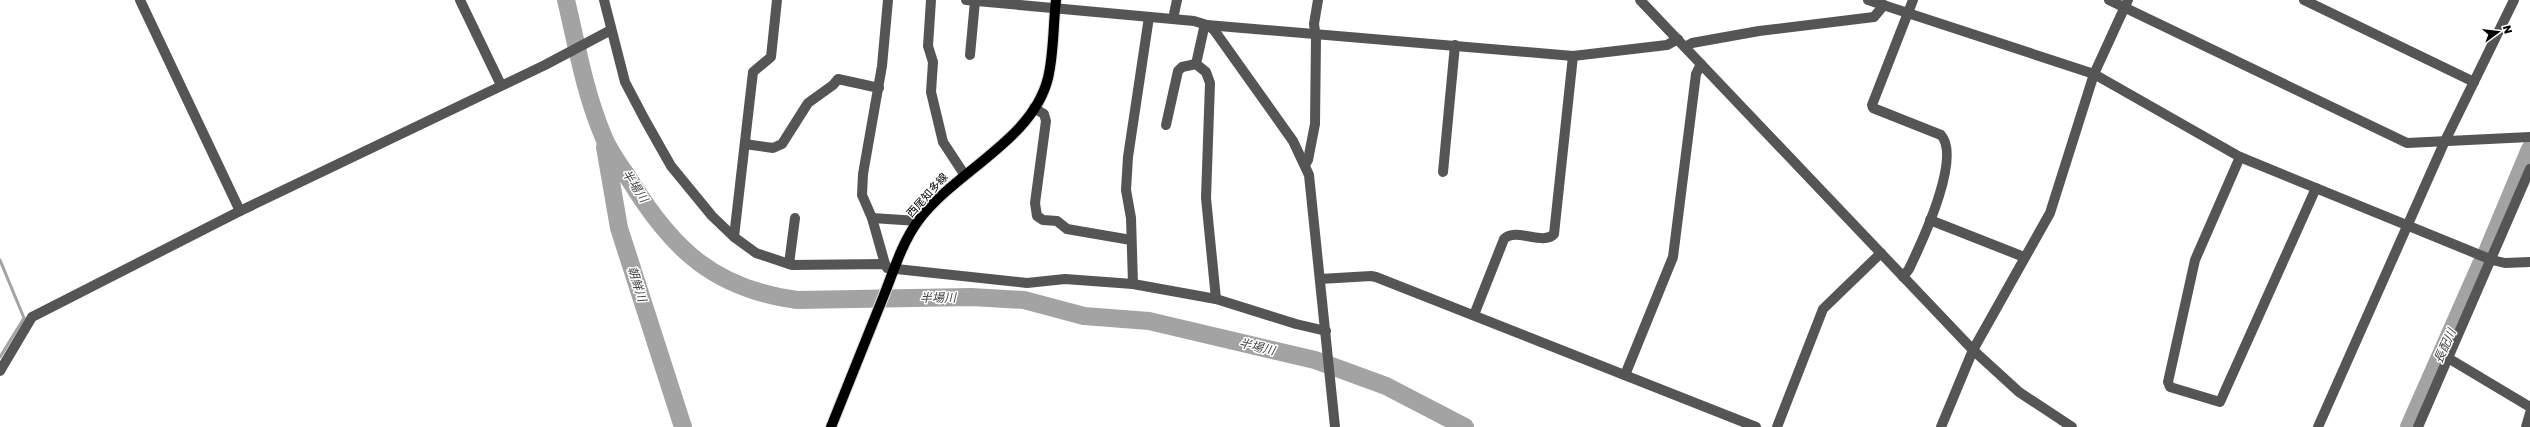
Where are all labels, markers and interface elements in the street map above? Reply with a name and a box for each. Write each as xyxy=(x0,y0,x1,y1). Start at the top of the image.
north arrow xyxy=(2478,12,2518,52)
text: N xyxy=(2501,24,2516,35)
water label: 半場川 xyxy=(619,167,653,207)
street label: 西尾知多線 xyxy=(903,170,950,219)
water label: 朝鮮川 xyxy=(625,264,651,305)
water label: 半場川 xyxy=(920,290,958,305)
water label: 長配川 xyxy=(2430,324,2460,365)
water label: 半場川 xyxy=(1238,335,1278,358)

